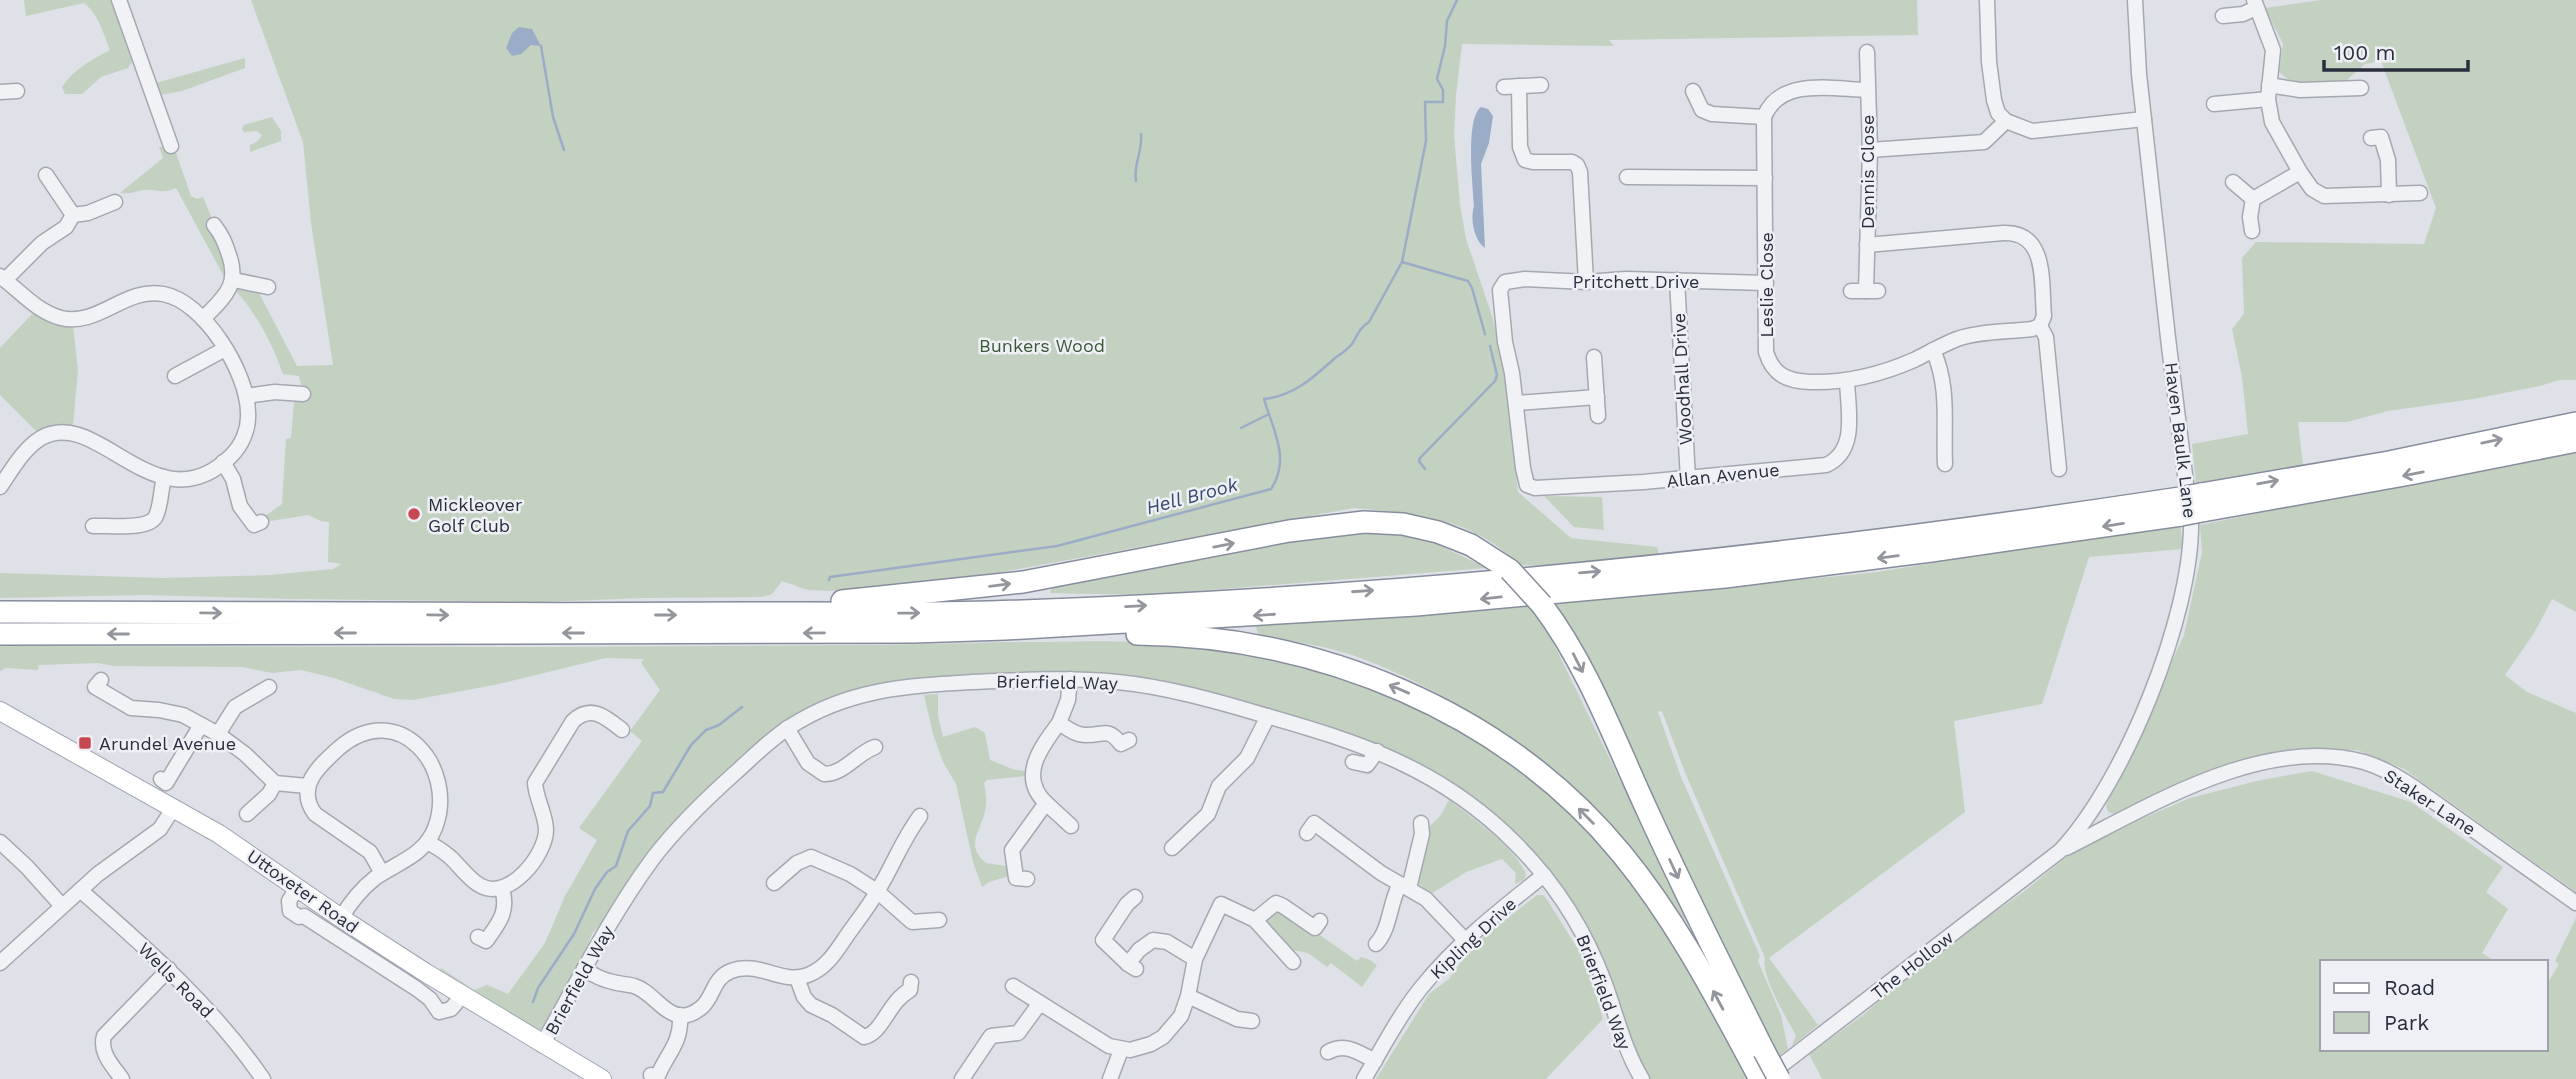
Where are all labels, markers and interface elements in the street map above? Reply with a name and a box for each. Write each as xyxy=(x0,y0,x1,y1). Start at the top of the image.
scale bar xyxy=(2324,28,2468,72)
text: 100 m xyxy=(2334,40,2396,65)
street label: Dennis Close xyxy=(1857,115,1878,229)
street label: Leslie Close xyxy=(1756,232,1777,338)
street label: Pritchett Drive xyxy=(1573,271,1699,292)
street label: Woodhall Drive xyxy=(1668,312,1696,446)
park label: Bunkers Wood xyxy=(979,335,1105,356)
street label: Haven Baulk Lane xyxy=(2161,361,2201,519)
one-way arrow xyxy=(2480,434,2503,448)
street label: Allan Avenue xyxy=(1666,459,1780,491)
one-way arrow xyxy=(2402,467,2425,481)
water label: Hell Brook xyxy=(1144,473,1241,519)
one-way arrow xyxy=(2256,475,2279,489)
place label: Mickleover Golf Club xyxy=(428,494,522,536)
marker: Mickleover Golf Club xyxy=(406,506,422,522)
one-way arrow xyxy=(2102,519,2125,532)
one-way arrow xyxy=(1212,537,1235,551)
one-way arrow xyxy=(1877,550,1900,563)
one-way arrow xyxy=(1578,565,1601,578)
one-way arrow xyxy=(989,578,1011,591)
one-way arrow xyxy=(1351,585,1374,598)
one-way arrow xyxy=(1480,592,1503,605)
one-way arrow xyxy=(1124,599,1147,612)
one-way arrow xyxy=(199,606,222,619)
one-way arrow xyxy=(897,606,920,620)
one-way arrow xyxy=(427,608,450,622)
one-way arrow xyxy=(654,608,677,621)
one-way arrow xyxy=(1253,609,1276,622)
one-way arrow xyxy=(334,626,357,640)
one-way arrow xyxy=(803,626,826,639)
one-way arrow xyxy=(106,627,129,641)
one-way arrow xyxy=(561,627,584,640)
one-way arrow xyxy=(1572,652,1586,673)
street label: Brierfield Way xyxy=(996,670,1119,694)
one-way arrow xyxy=(1389,682,1410,695)
place label: Arundel Avenue xyxy=(99,733,236,754)
marker: Arundel Avenue xyxy=(77,735,93,751)
street label: Staker Lane xyxy=(2380,765,2480,839)
one-way arrow xyxy=(1578,808,1595,825)
street label: Uttoxeter Road xyxy=(243,845,363,937)
one-way arrow xyxy=(1668,858,1681,879)
street label: Kipling Drive xyxy=(1426,893,1520,983)
street label: Brierfield Way xyxy=(540,921,618,1038)
street label: The Hollow xyxy=(1867,926,1957,1004)
street label: Brierfield Way xyxy=(1572,931,1636,1053)
street label: Wells Road xyxy=(134,938,218,1022)
legend xyxy=(2320,960,2548,1051)
text: Road xyxy=(2384,975,2435,1000)
one-way arrow xyxy=(1710,991,1724,1011)
text: Park xyxy=(2384,1010,2429,1035)

